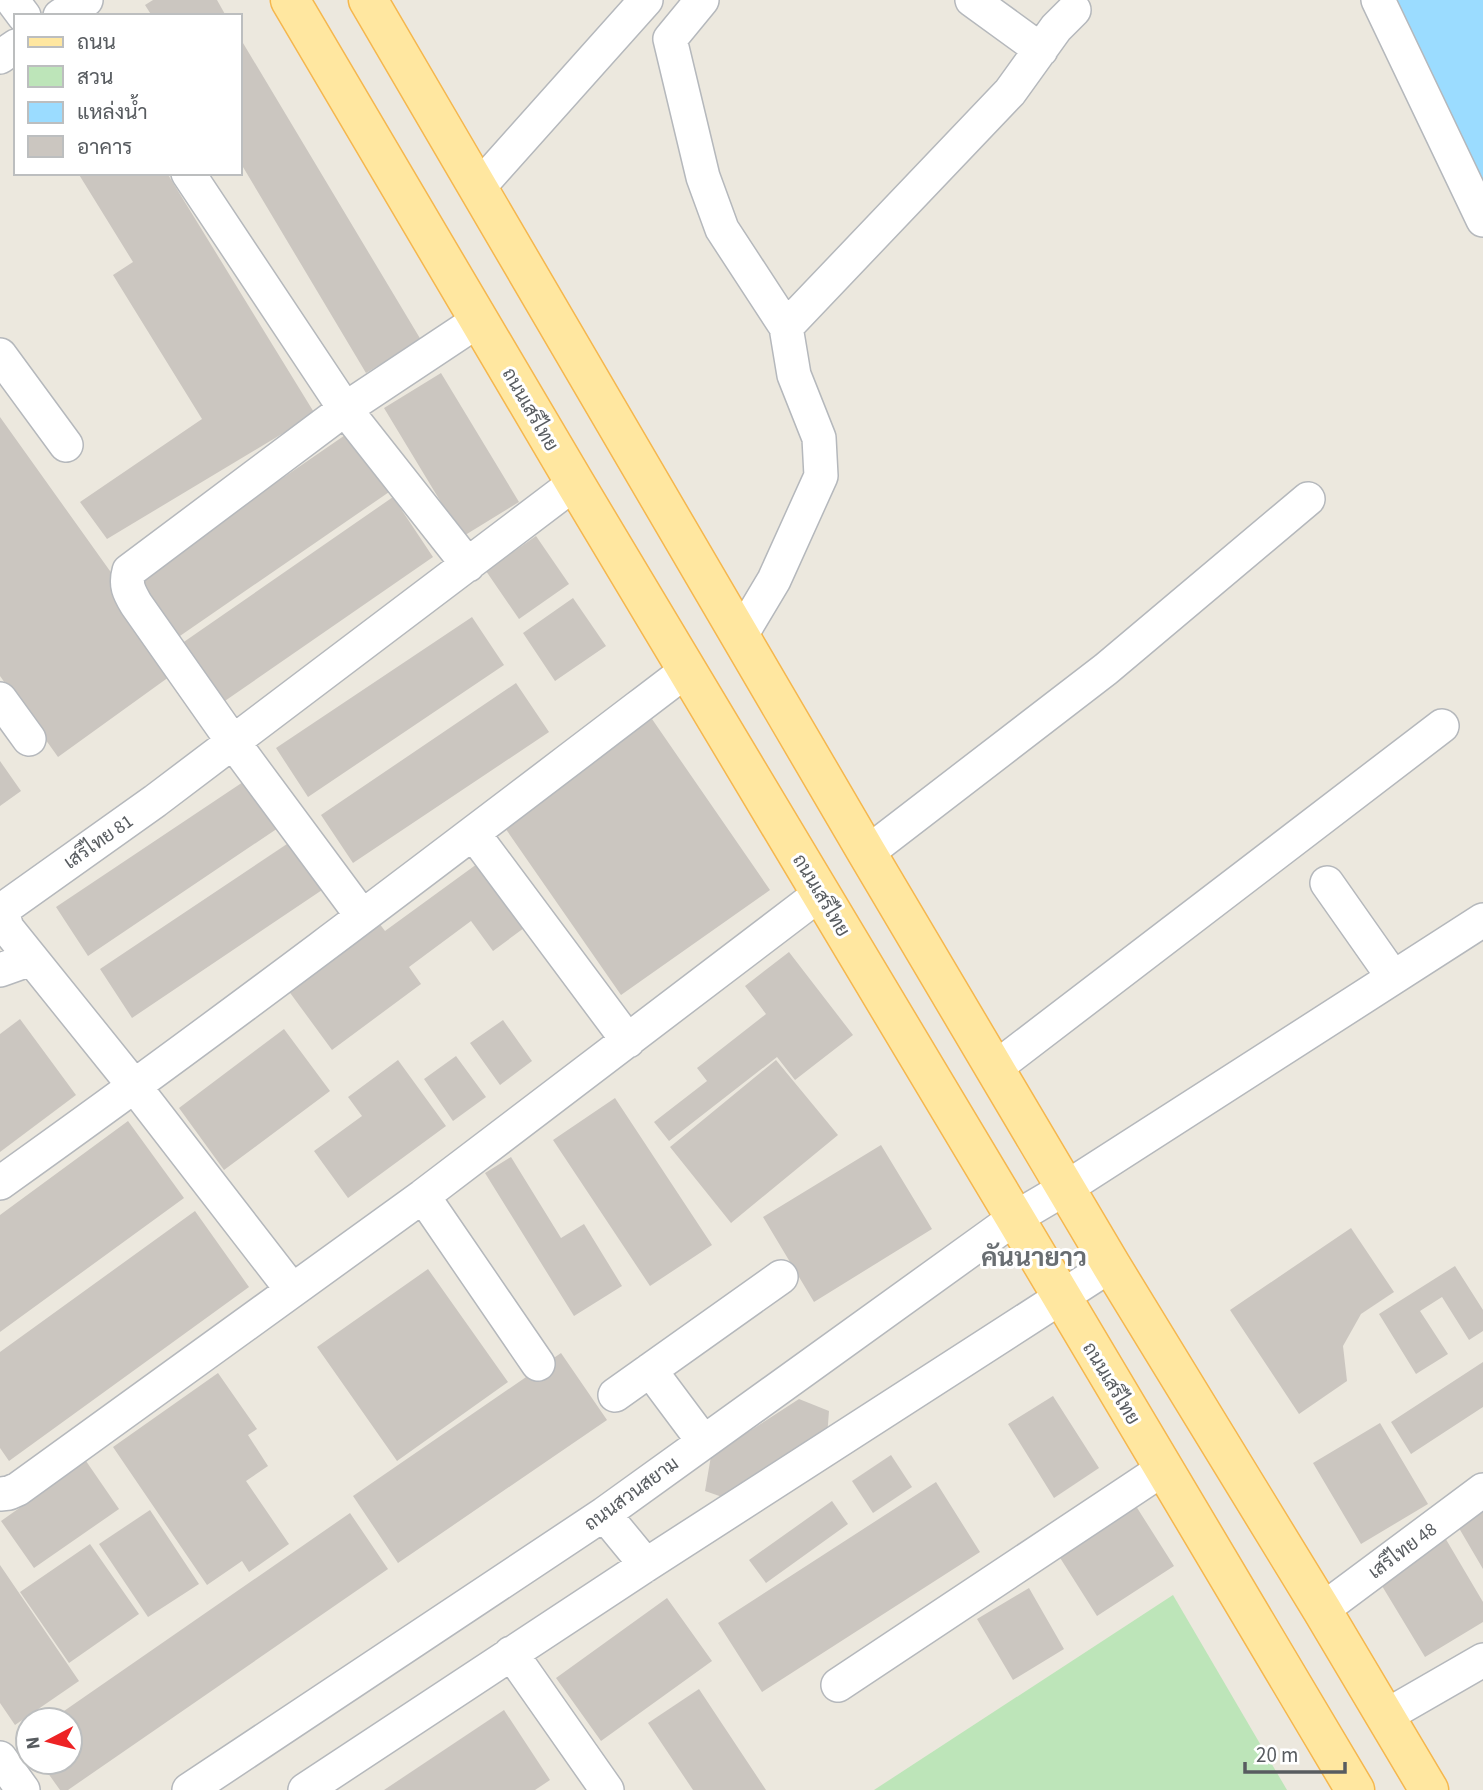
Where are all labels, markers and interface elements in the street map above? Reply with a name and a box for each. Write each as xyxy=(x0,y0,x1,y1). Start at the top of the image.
legend xyxy=(14,14,242,175)
text: ถนน xyxy=(77,27,116,57)
text: สวน xyxy=(77,62,113,92)
text: แหล่งน้ำ xyxy=(77,94,148,127)
text: อาคาร xyxy=(77,132,133,162)
street label: ถนนเสรีไทย xyxy=(495,363,564,456)
street label: เสรีไทย 81 xyxy=(59,808,139,876)
street label: ถนนเสรีไทย xyxy=(785,849,856,942)
district label: คันนายาว xyxy=(981,1239,1087,1276)
street label: ถนนเสรีไทย xyxy=(1075,1337,1146,1430)
street label: ถนนสวนสยาม xyxy=(579,1451,685,1538)
street label: เสรีไทย 48 xyxy=(1363,1516,1443,1586)
north arrow xyxy=(14,1706,84,1776)
scale bar xyxy=(1245,1730,1345,1774)
text: N xyxy=(19,1735,48,1751)
text: 20 m xyxy=(1256,1740,1298,1770)

